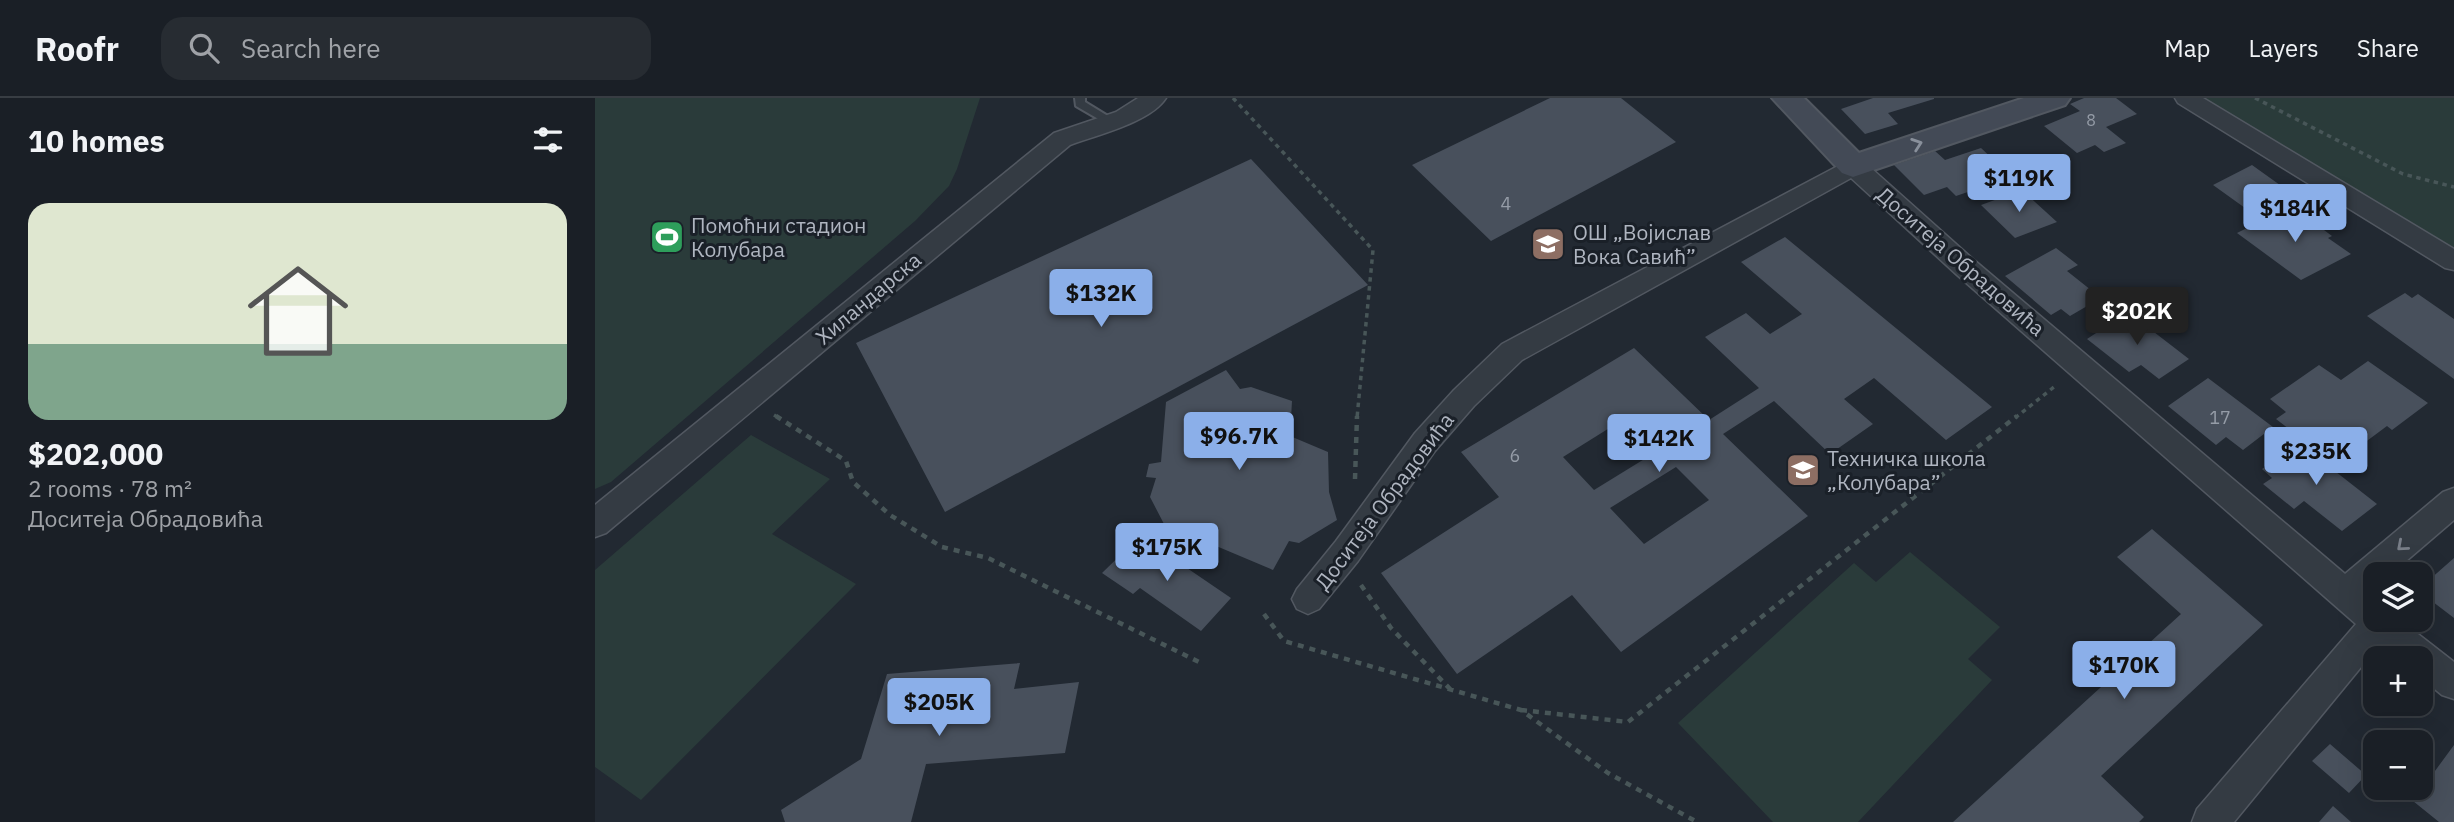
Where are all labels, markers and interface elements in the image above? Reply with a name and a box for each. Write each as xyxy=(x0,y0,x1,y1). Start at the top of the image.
search box xyxy=(161,17,651,80)
text: Roofr xyxy=(35,27,119,70)
icon: search xyxy=(185,29,223,67)
text: Search here xyxy=(241,31,380,65)
text: Map xyxy=(2164,32,2211,64)
text: Layers xyxy=(2249,32,2319,64)
text: Share xyxy=(2357,32,2419,64)
house number: 8 xyxy=(2086,110,2096,130)
text: 10 homes xyxy=(28,121,165,160)
icon: filters xyxy=(529,121,567,159)
one-way arrow xyxy=(1911,138,1923,152)
pin: $119K xyxy=(1970,155,2068,214)
text: $119K xyxy=(1983,162,2055,192)
street label: Доситеја Обрадовића xyxy=(1871,180,2051,342)
pin: $184K xyxy=(2246,184,2344,244)
house number: 4 xyxy=(1501,192,1512,215)
text: $184K xyxy=(2259,192,2331,222)
place label: Помоћни стадион Колубара xyxy=(691,211,866,263)
sports icon: Помоћни стадион Колубара xyxy=(648,218,686,256)
place label: ОШ „Војислав Вока Савић” xyxy=(1573,218,1711,270)
school or university icon: ОШ „Војислав Вока Савић” xyxy=(1529,225,1567,263)
street label: Хиландарска xyxy=(809,246,927,350)
icon: home xyxy=(235,248,361,374)
pin: $132K xyxy=(1052,270,1150,329)
text: $132K xyxy=(1065,277,1137,307)
pin: $202K xyxy=(2088,288,2186,347)
text: $202K xyxy=(2101,295,2173,325)
house number: 17 xyxy=(2209,406,2231,429)
street label: Доситеја Обрадовића xyxy=(1308,407,1460,595)
pin: $96.7K xyxy=(1182,412,1296,472)
pin: $142K xyxy=(1610,414,1708,474)
text: $96.7K xyxy=(1200,420,1278,450)
text: $142K xyxy=(1623,422,1695,452)
pin: $235K xyxy=(2267,428,2365,487)
text: $202,000 xyxy=(28,434,163,473)
text: $235K xyxy=(2280,435,2352,465)
house number: 6 xyxy=(1510,444,1520,467)
place label: Техничка школа „Колубара” xyxy=(1827,444,1986,496)
school or university icon: Техничка школа „Колубара” xyxy=(1784,451,1822,489)
text: 2 rooms · 78 m² xyxy=(28,473,192,503)
text: Доситеја Обрадовића xyxy=(28,503,263,533)
pin: $175K xyxy=(1118,524,1216,583)
text: $175K xyxy=(1131,531,1203,561)
one-way arrow xyxy=(2397,538,2410,550)
map controls xyxy=(2363,562,2433,800)
button: layers xyxy=(2363,562,2433,632)
pin: $170K xyxy=(2075,642,2173,701)
button: + xyxy=(2363,646,2433,716)
text: $170K xyxy=(2088,649,2160,679)
pin: $205K xyxy=(890,678,988,738)
text: $205K xyxy=(903,686,975,716)
button: − xyxy=(2363,730,2433,800)

